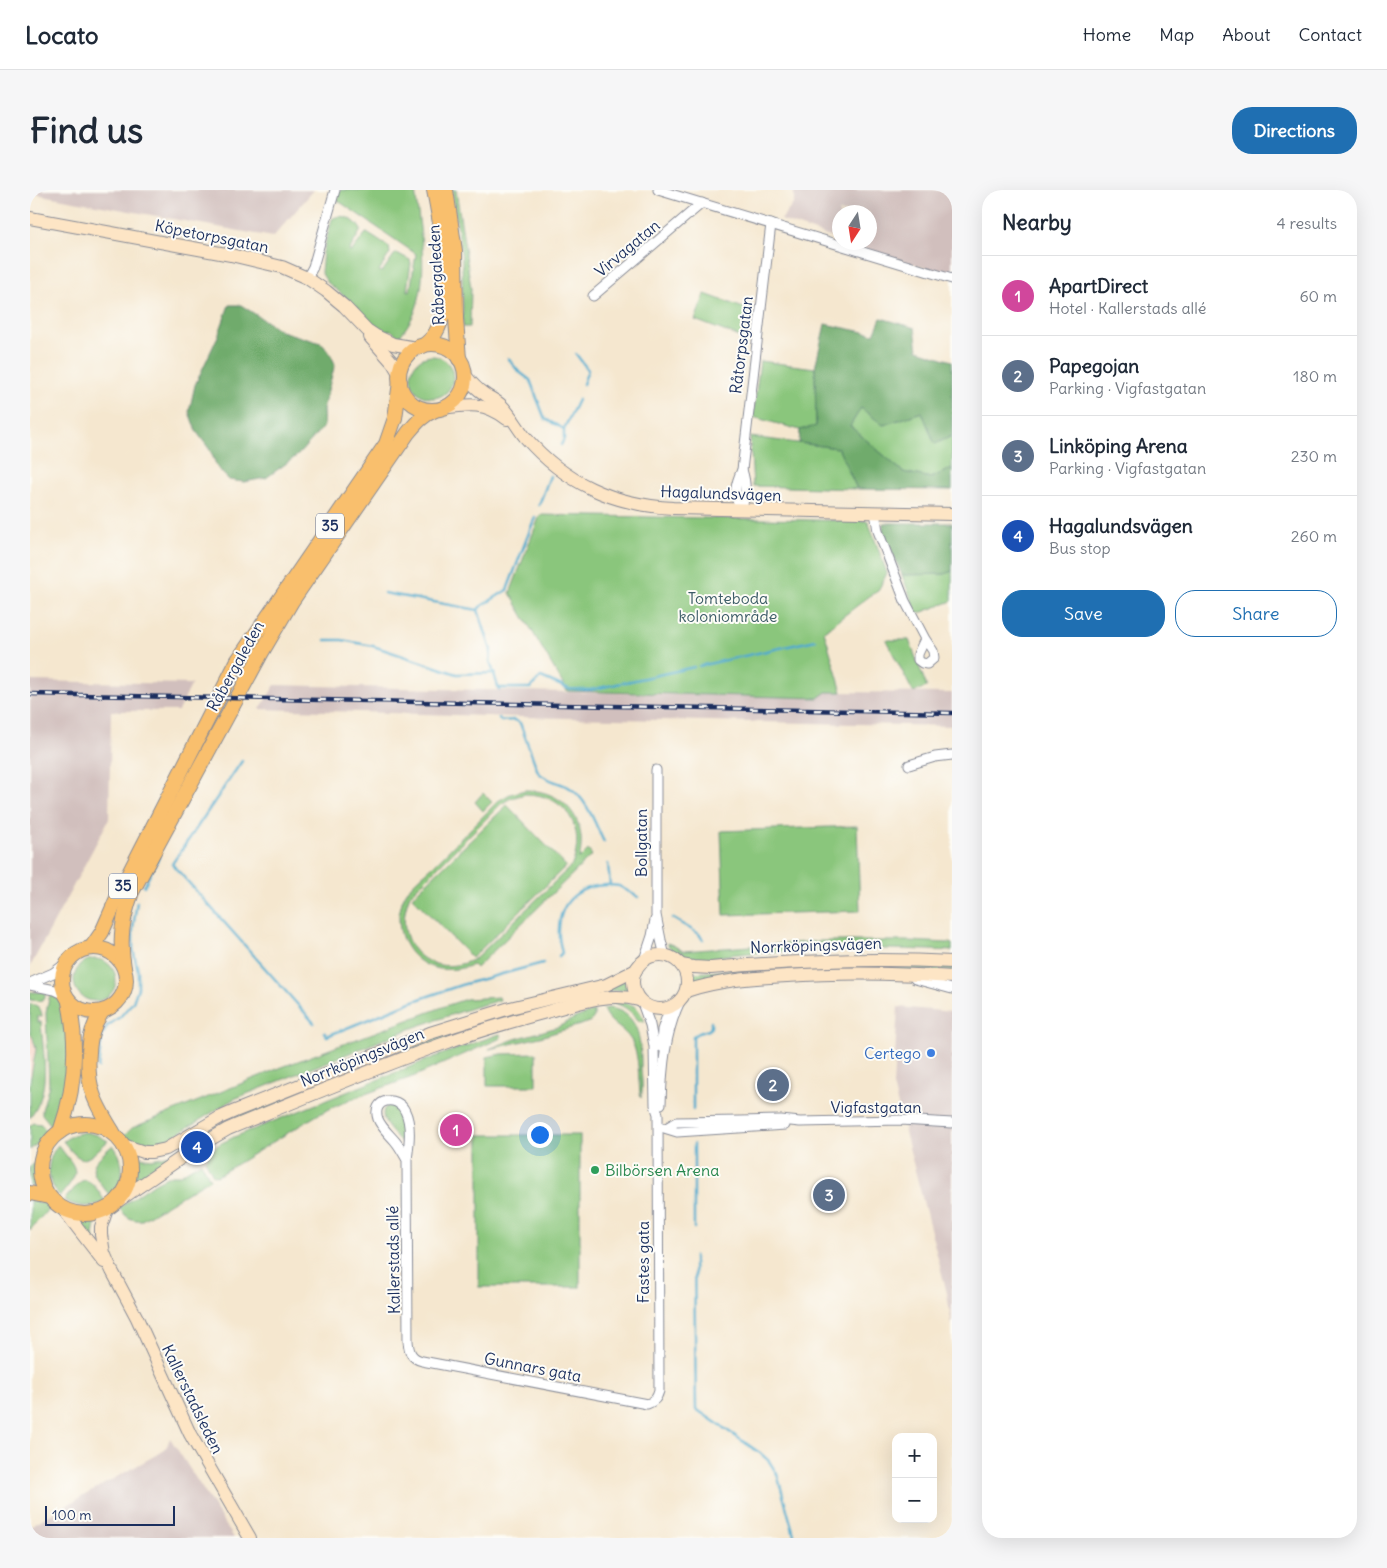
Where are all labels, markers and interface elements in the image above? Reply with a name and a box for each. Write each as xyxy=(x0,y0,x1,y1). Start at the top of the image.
text: Locato xyxy=(25,20,99,50)
text: Home xyxy=(1083,23,1131,46)
text: Map xyxy=(1159,23,1194,46)
text: About xyxy=(1222,23,1270,46)
text: Contact xyxy=(1298,23,1362,46)
button: Directions xyxy=(1232,107,1357,154)
text: Find us xyxy=(30,108,143,152)
north arrow xyxy=(832,205,877,250)
text: Nearby xyxy=(1002,209,1072,236)
text: 4 results xyxy=(1276,213,1337,233)
street label: Köpetorpsgatan xyxy=(153,215,271,257)
street label: Virvagatan xyxy=(590,215,664,281)
street label: Råbergaleden xyxy=(423,224,449,326)
text: ApartDirect xyxy=(1049,274,1148,298)
text: 1 xyxy=(1015,286,1021,306)
text: 60 m xyxy=(1299,286,1337,306)
street label: Råtorpsgatan xyxy=(725,295,757,395)
text: Hotel · Kallerstads allé xyxy=(1049,298,1206,318)
text: Papegojan xyxy=(1049,354,1139,378)
text: 2 xyxy=(1014,366,1022,386)
text: 180 m xyxy=(1293,366,1337,386)
text: Parking · Vigfastgatan xyxy=(1049,378,1206,398)
text: Linköping Arena xyxy=(1049,434,1188,458)
text: 3 xyxy=(1013,446,1023,466)
text: 230 m xyxy=(1291,446,1337,466)
text: Parking · Vigfastgatan xyxy=(1049,458,1206,478)
street label: Hagalundsvägen xyxy=(660,481,782,505)
road number: 35 xyxy=(316,514,344,538)
text: Hagalundsvägen xyxy=(1049,514,1193,538)
text: 4 xyxy=(1013,526,1023,546)
text: 260 m xyxy=(1291,526,1337,546)
text: Bus stop xyxy=(1049,538,1111,558)
park label: Tomteboda koloniområde xyxy=(679,588,777,626)
button: Save xyxy=(1002,590,1165,637)
button: Share xyxy=(1175,590,1337,637)
street label: Råbergaleden xyxy=(202,617,268,715)
street label: Bollgatan xyxy=(631,809,651,877)
road number: 35 xyxy=(109,874,137,898)
street label: Norrköpingsvägen xyxy=(750,933,882,957)
street label: Norrköpingsvägen xyxy=(297,1023,427,1091)
place label: Certego xyxy=(864,1043,921,1063)
marker: Certego xyxy=(925,1047,937,1059)
pin: 2 xyxy=(757,1066,789,1104)
street label: Vigfastgatan xyxy=(830,1097,922,1117)
pin: 1 xyxy=(440,1111,472,1149)
your location xyxy=(527,1122,553,1148)
pin: 4 xyxy=(181,1128,213,1166)
place label: Bilbörsen Arena xyxy=(605,1160,719,1180)
marker: Bilbörsen Arena xyxy=(589,1164,601,1176)
pin: 3 xyxy=(813,1176,845,1214)
street label: Kallerstads allé xyxy=(382,1206,404,1314)
street label: Fastes gata xyxy=(633,1221,653,1303)
street label: Kallerstadsleden xyxy=(158,1341,228,1457)
street label: Gunnars gata xyxy=(483,1348,583,1386)
map controls xyxy=(892,1433,937,1523)
button: + xyxy=(892,1433,937,1478)
button: − xyxy=(892,1478,937,1523)
scale bar xyxy=(45,1503,175,1526)
text: 100 m xyxy=(52,1506,92,1524)

